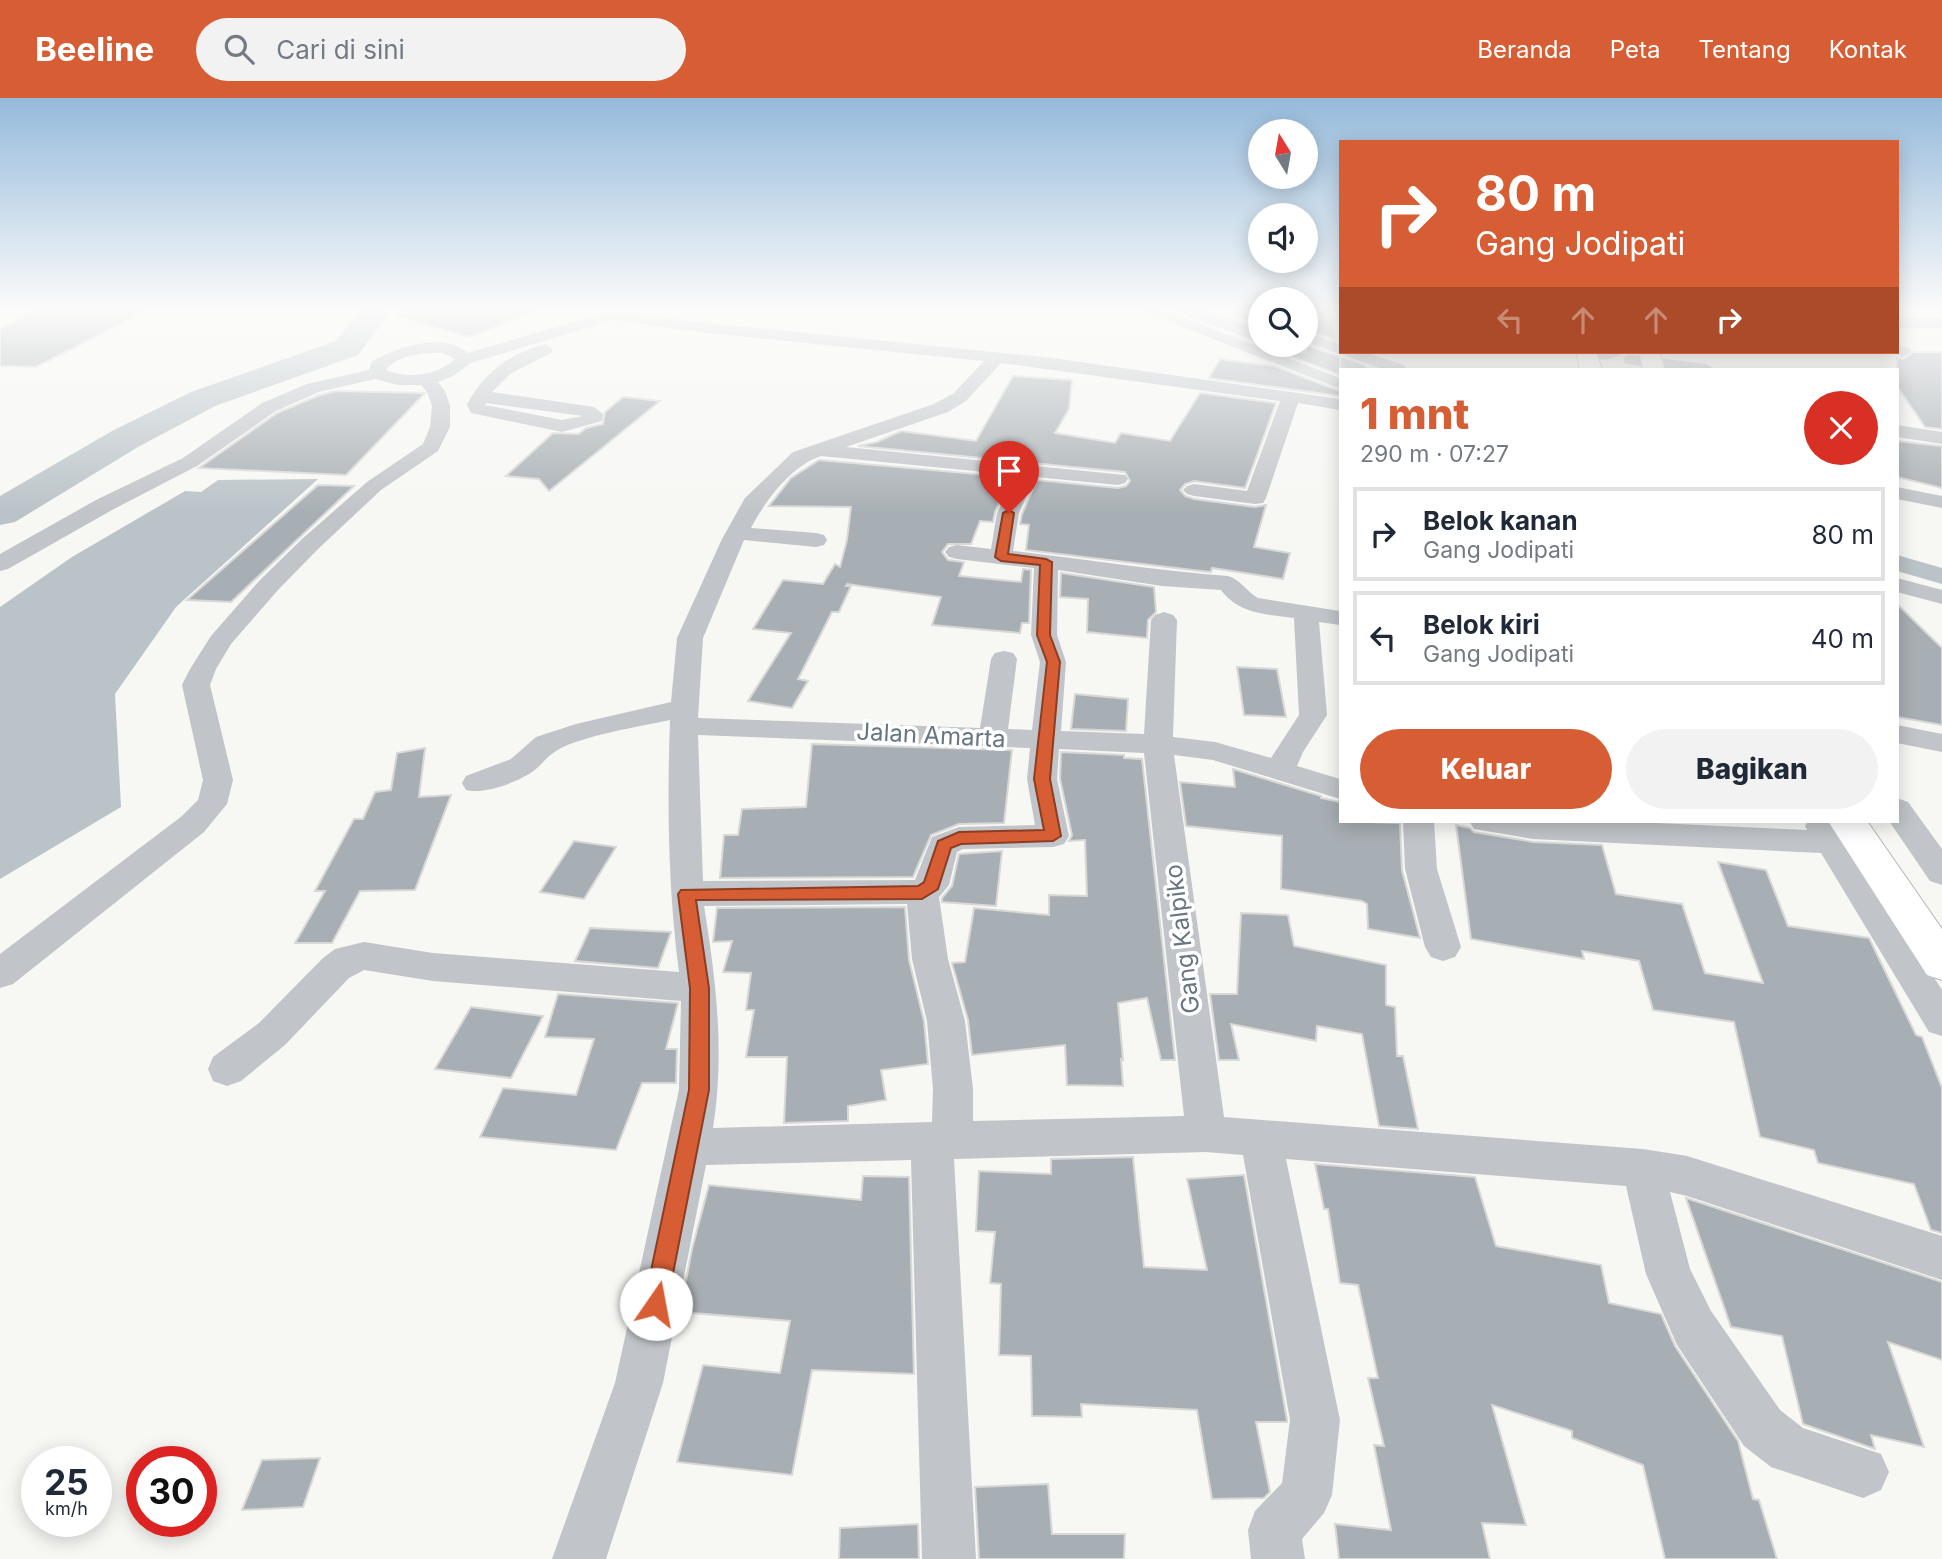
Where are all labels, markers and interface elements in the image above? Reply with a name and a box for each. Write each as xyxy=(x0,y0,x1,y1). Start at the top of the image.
search box xyxy=(196,18,686,81)
text: Beeline xyxy=(35,29,154,69)
icon: search xyxy=(220,30,258,68)
text: Cari di sini xyxy=(276,34,405,65)
text: Beranda xyxy=(1477,35,1572,64)
text: Peta xyxy=(1610,35,1660,64)
text: Tentang xyxy=(1698,35,1791,64)
text: Kontak xyxy=(1829,35,1907,64)
north arrow xyxy=(1248,119,1318,189)
map controls xyxy=(1248,119,1318,357)
text: 80 m xyxy=(1475,164,1596,223)
icon: right xyxy=(1360,168,1451,259)
button: sound xyxy=(1248,203,1318,273)
text: Gang Jodipati xyxy=(1475,224,1685,263)
button: search xyxy=(1248,287,1318,357)
icon: left xyxy=(1491,301,1529,339)
icon: ahead xyxy=(1564,301,1602,339)
icon: ahead xyxy=(1637,301,1675,339)
icon: right xyxy=(1710,301,1748,339)
text: 1 mnt xyxy=(1360,388,1469,439)
button: close xyxy=(1804,391,1878,465)
text: 290 m · 07:27 xyxy=(1360,440,1509,468)
pin xyxy=(979,441,1039,513)
icon: arrive xyxy=(990,452,1028,490)
text: Belok kanan xyxy=(1423,505,1578,536)
icon: right xyxy=(1364,515,1402,553)
text: 80 m xyxy=(1811,519,1874,550)
text: Gang Jodipati xyxy=(1423,536,1574,564)
text: Belok kiri xyxy=(1423,609,1540,640)
icon: left xyxy=(1364,619,1402,657)
text: 40 m xyxy=(1811,623,1874,654)
text: Gang Jodipati xyxy=(1423,640,1574,668)
street label: Jalan Amarta xyxy=(856,717,1006,753)
button: Keluar xyxy=(1360,729,1612,809)
button: Bagikan xyxy=(1626,729,1878,809)
street label: Gang Kalpiko xyxy=(1158,863,1206,1015)
position arrow xyxy=(619,1267,693,1341)
speed limit sign: 30 xyxy=(126,1446,217,1537)
text: 25 xyxy=(44,1461,89,1503)
text: km/h xyxy=(45,1498,88,1519)

